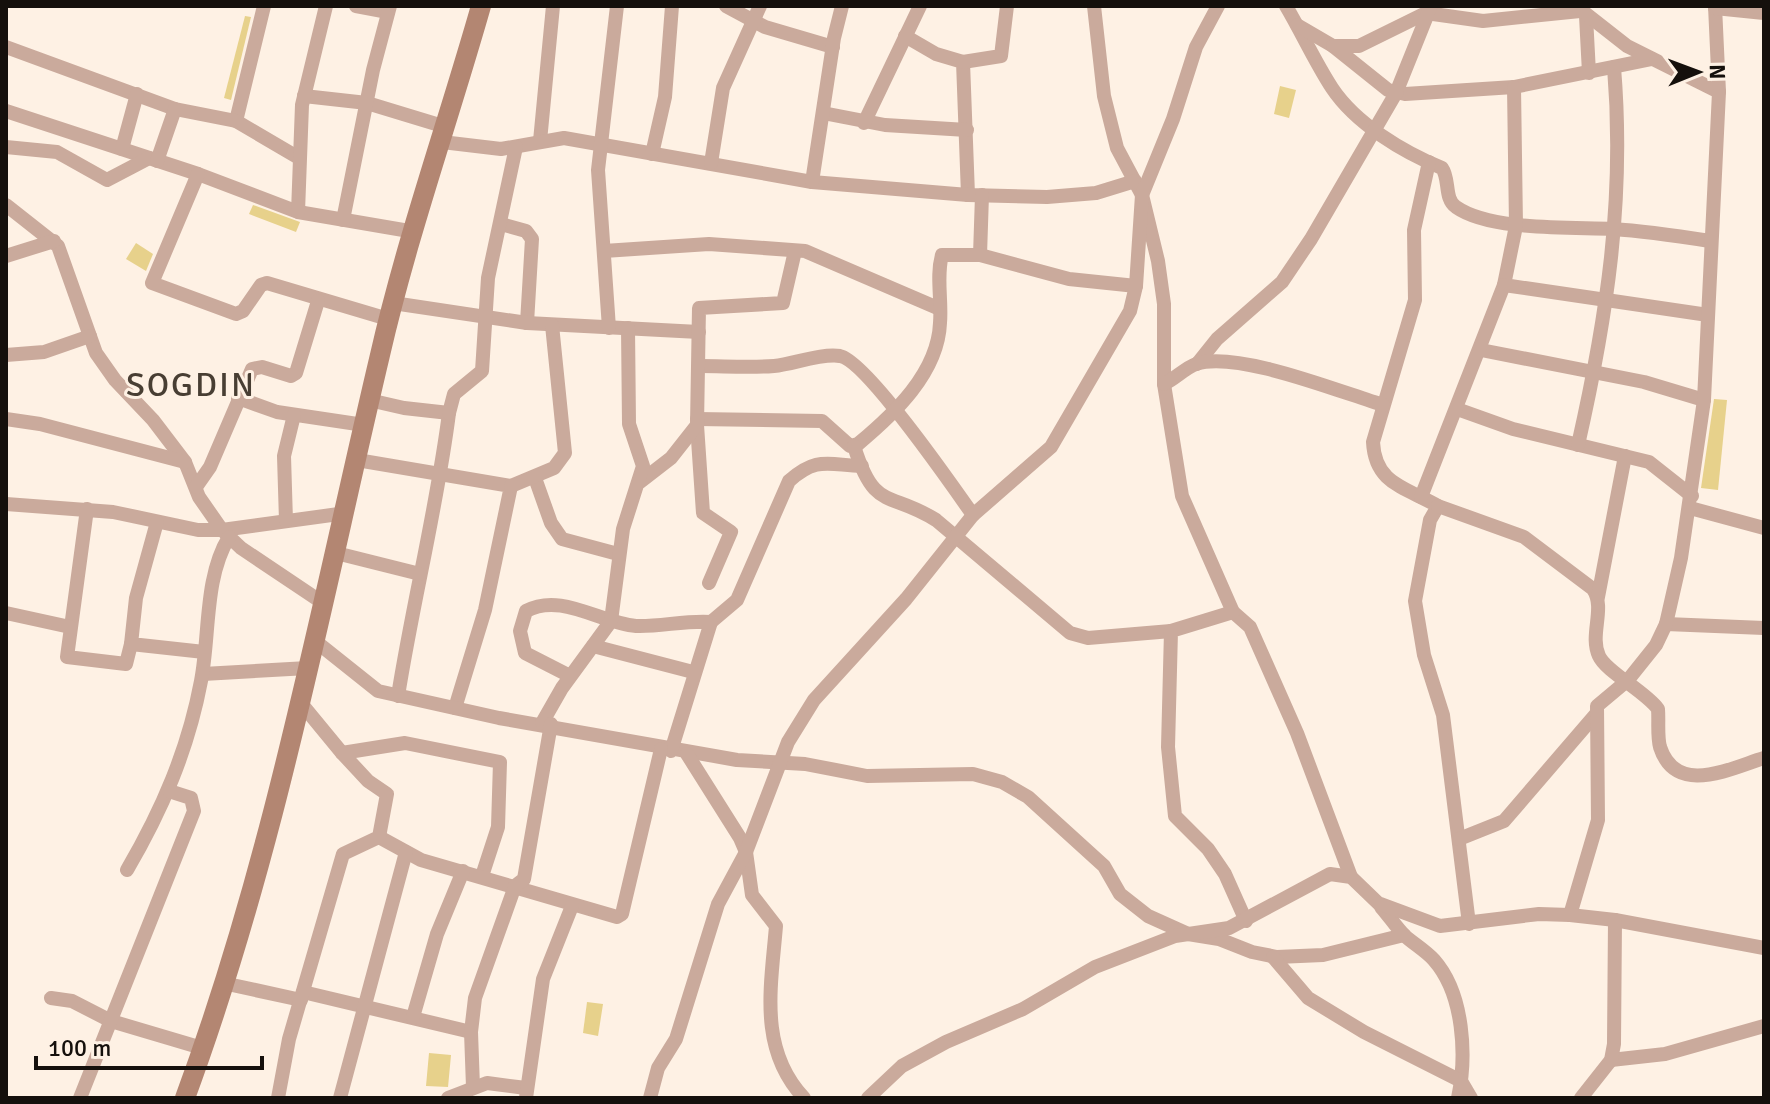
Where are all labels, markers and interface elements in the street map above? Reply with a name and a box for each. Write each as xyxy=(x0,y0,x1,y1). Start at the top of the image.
north arrow xyxy=(1658,32,1738,112)
text: N xyxy=(1704,64,1731,80)
district label: SOGDIN xyxy=(126,364,256,406)
scale bar xyxy=(36,1020,262,1070)
text: 100 m xyxy=(48,1033,111,1063)

